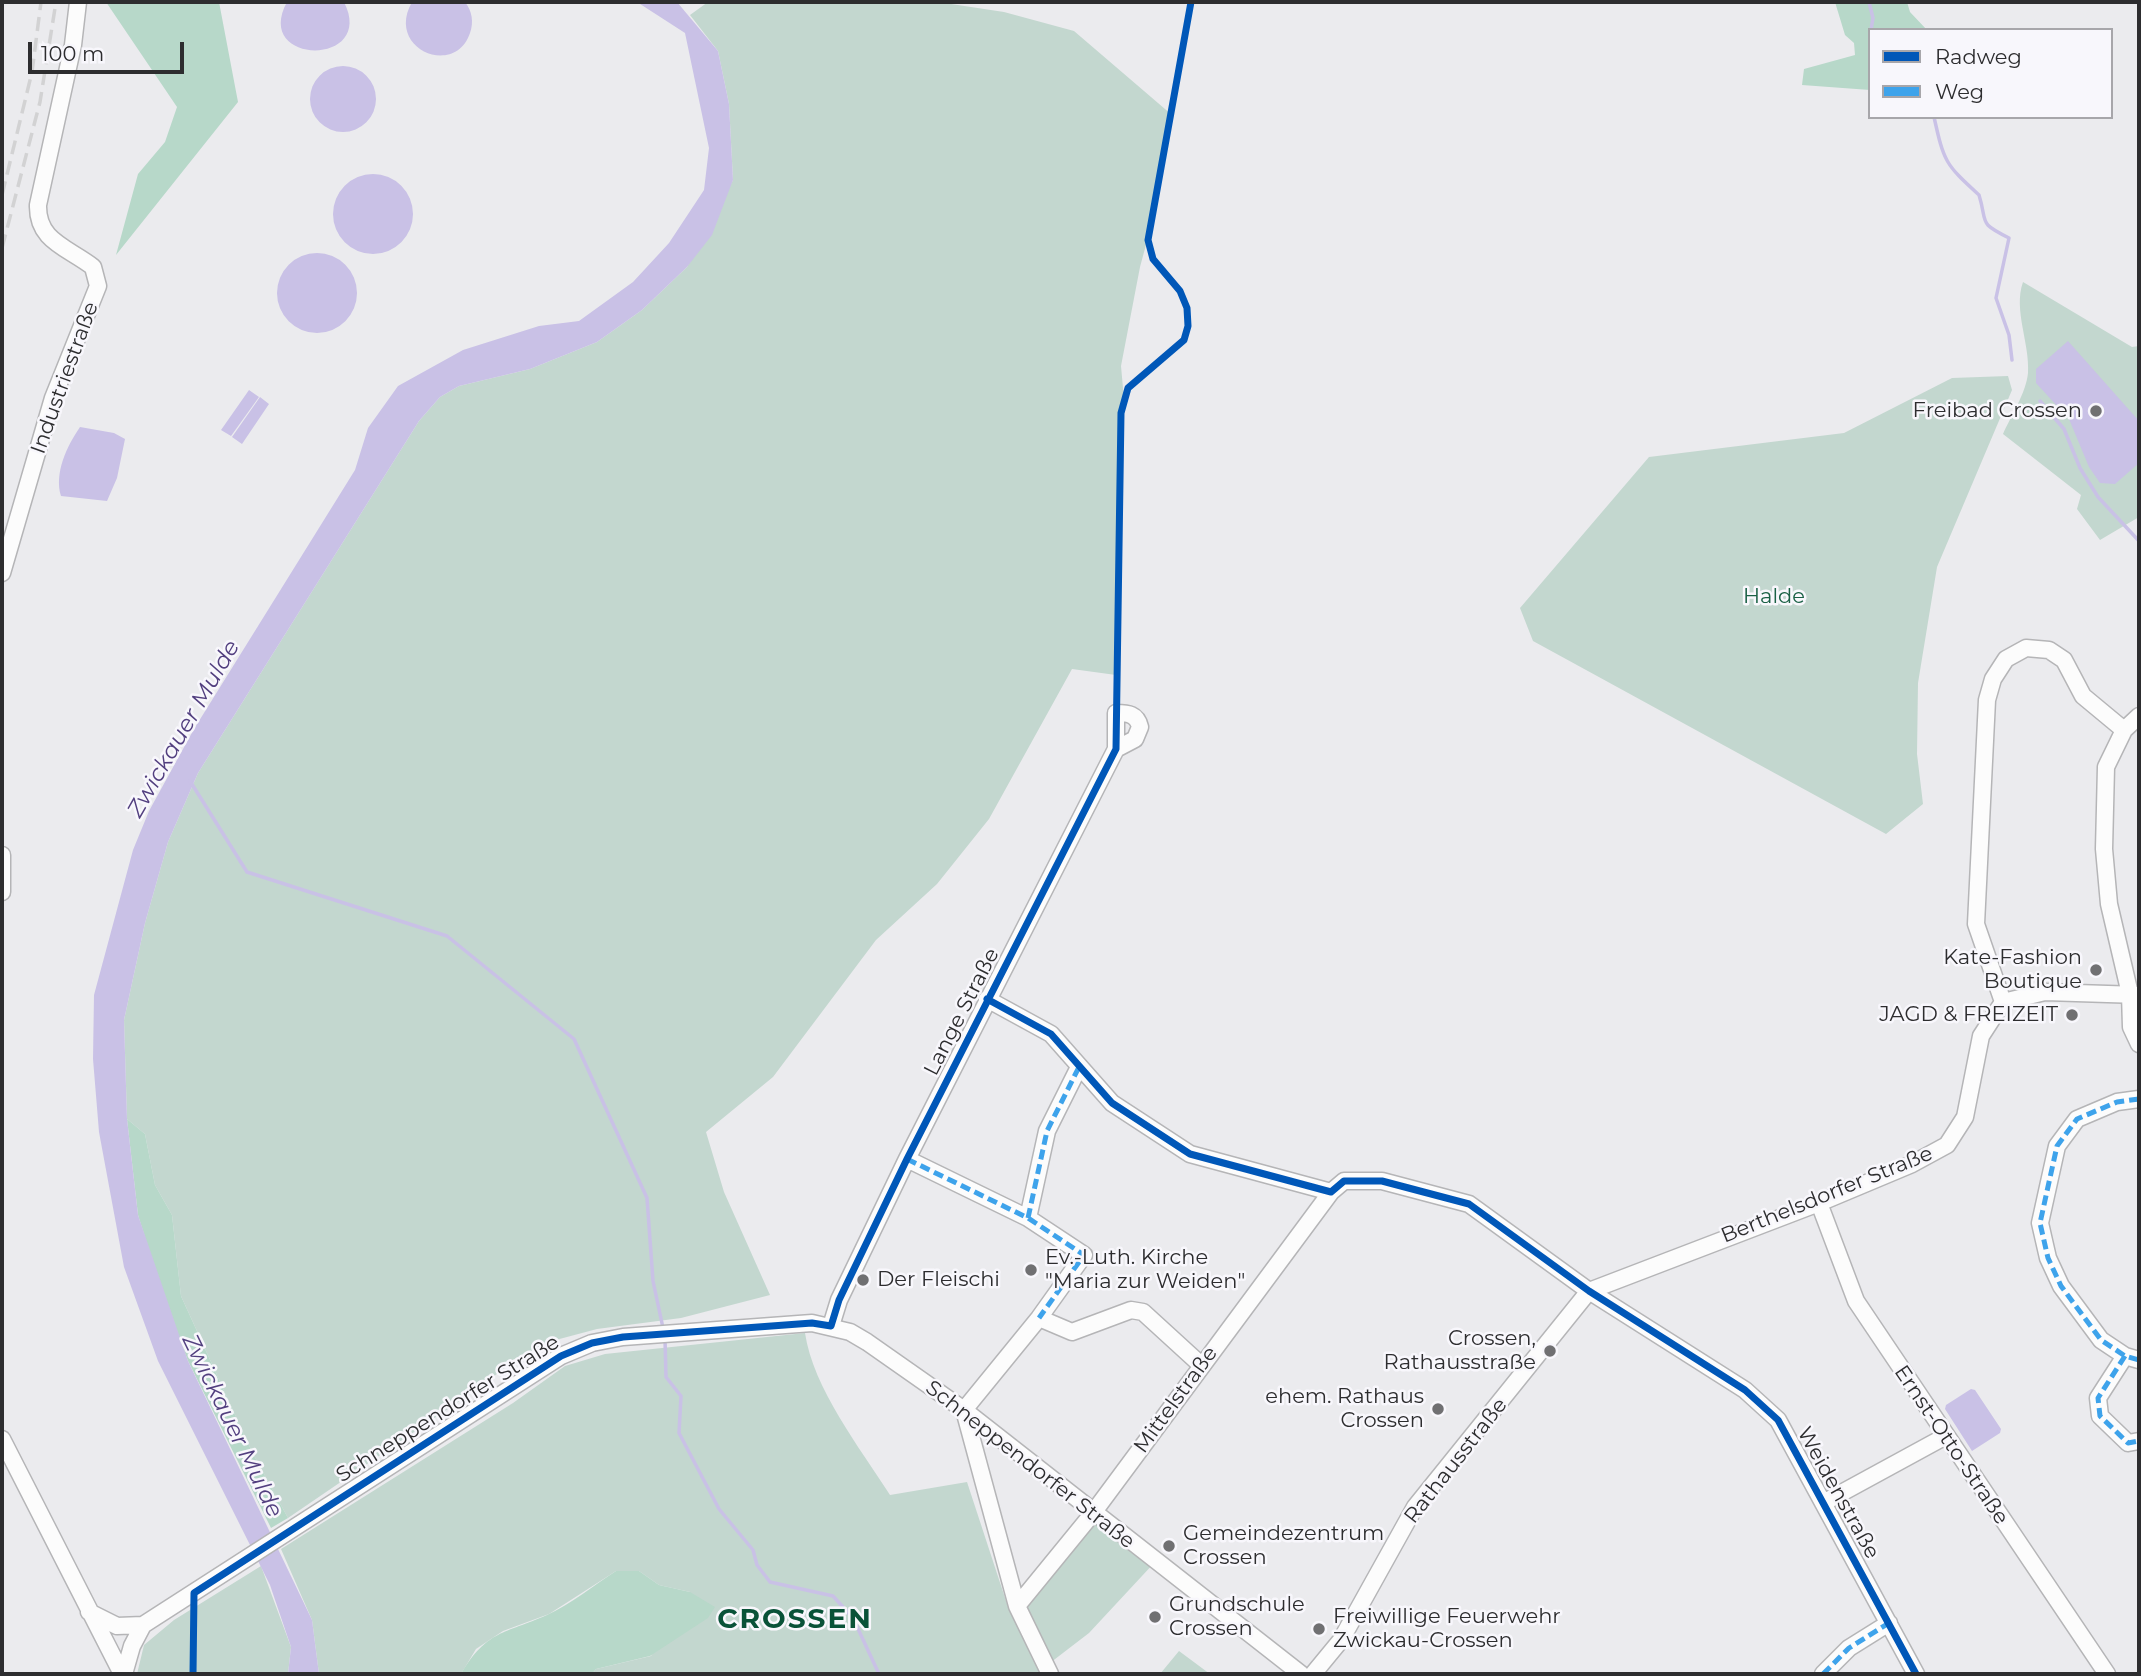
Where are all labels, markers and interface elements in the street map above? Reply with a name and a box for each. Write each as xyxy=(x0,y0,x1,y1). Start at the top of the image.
scale bar xyxy=(32,28,187,72)
legend xyxy=(1868,28,2113,119)
text: 100 m xyxy=(41,41,104,66)
text: Radweg xyxy=(1935,44,2022,69)
text: Weg xyxy=(1935,79,1984,104)
street label: Industriestraße xyxy=(26,299,104,457)
place label: Freibad Crossen xyxy=(1913,398,2082,424)
marker: Freibad Crossen xyxy=(2088,403,2104,419)
park label: Halde xyxy=(1743,584,1805,610)
water label: Zwickauer Mulde xyxy=(122,635,246,823)
street label: Lange Straße xyxy=(919,944,1005,1080)
place label: Kate-Fashion Boutique xyxy=(1943,945,2082,995)
marker: Kate-Fashion Boutique xyxy=(2088,962,2104,978)
place label: JAGD & FREIZEIT xyxy=(1879,1002,2058,1028)
marker: JAGD & FREIZEIT xyxy=(2064,1007,2080,1023)
street label: Berthelsdorfer Straße xyxy=(1717,1141,1937,1249)
place label: Ev.-Luth. Kirche "Maria zur Weiden" xyxy=(1045,1245,1245,1295)
marker: Ev.-Luth. Kirche "Maria zur Weiden" xyxy=(1023,1262,1039,1278)
place label: Der Fleischi xyxy=(877,1267,1000,1293)
marker: Der Fleischi xyxy=(855,1272,871,1288)
place label: Crossen, Rathausstraße xyxy=(1384,1326,1536,1376)
water label: Zwickauer Mulde xyxy=(176,1330,288,1522)
street label: Schneppendorfer Straße xyxy=(332,1330,564,1488)
street label: Mittelstraße xyxy=(1129,1342,1223,1458)
marker: Crossen, Rathausstraße xyxy=(1542,1343,1558,1359)
street label: Ernst-Otto-Straße xyxy=(1888,1361,2014,1529)
street label: Schneppendorfer Straße xyxy=(920,1376,1140,1554)
place label: ehem. Rathaus Crossen xyxy=(1265,1384,1424,1434)
street label: Rathausstraße xyxy=(1399,1393,1513,1529)
marker: ehem. Rathaus Crossen xyxy=(1430,1401,1446,1417)
street label: Weidenstraße xyxy=(1791,1423,1885,1563)
place label: Gemeindezentrum Crossen xyxy=(1183,1521,1384,1571)
marker: Gemeindezentrum Crossen xyxy=(1161,1538,1177,1554)
place label: Grundschule Crossen xyxy=(1169,1592,1305,1642)
district label: CROSSEN xyxy=(718,1603,872,1637)
place label: Freiwillige Feuerwehr Zwickau-Crossen xyxy=(1333,1604,1561,1654)
marker: Grundschule Crossen xyxy=(1147,1609,1163,1625)
marker: Freiwillige Feuerwehr Zwickau-Crossen xyxy=(1311,1621,1327,1637)

